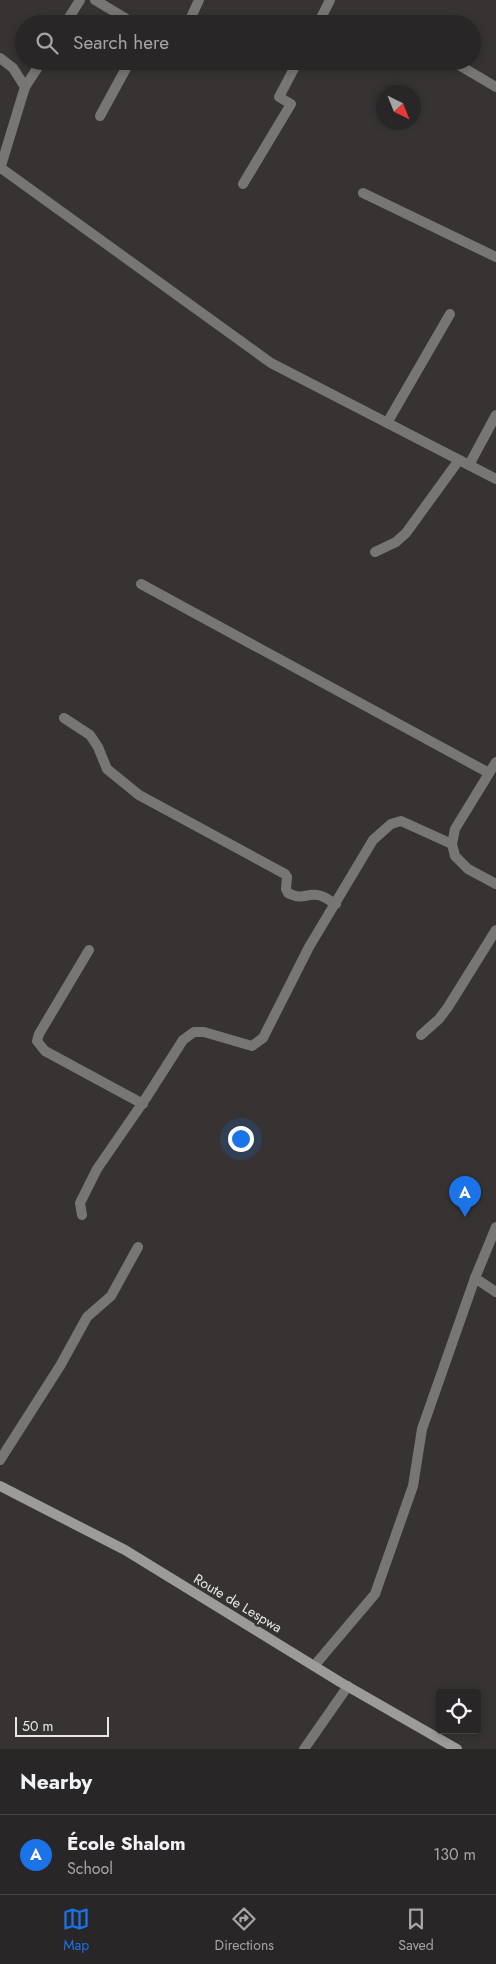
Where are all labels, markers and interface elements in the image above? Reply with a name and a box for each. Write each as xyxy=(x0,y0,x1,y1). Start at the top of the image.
search box xyxy=(15,15,481,70)
icon: search xyxy=(33,29,61,57)
text: Search here xyxy=(73,29,169,56)
north arrow xyxy=(376,85,421,130)
your location xyxy=(228,1126,254,1152)
pin: A xyxy=(449,1176,481,1217)
street label: Route de Lespwa xyxy=(190,1569,286,1637)
map controls xyxy=(436,1689,481,1734)
button: locate xyxy=(436,1689,481,1734)
scale bar xyxy=(15,1714,109,1737)
text: 50 m xyxy=(22,1716,53,1736)
text: Nearby xyxy=(20,1767,92,1797)
text: École Shalom xyxy=(67,1830,186,1857)
text: A xyxy=(30,1843,42,1866)
text: 130 m xyxy=(433,1843,476,1866)
text: School xyxy=(67,1857,113,1880)
tab: Map xyxy=(62,1905,90,1955)
tab: Directions xyxy=(215,1905,274,1955)
tab: Saved xyxy=(398,1905,434,1955)

